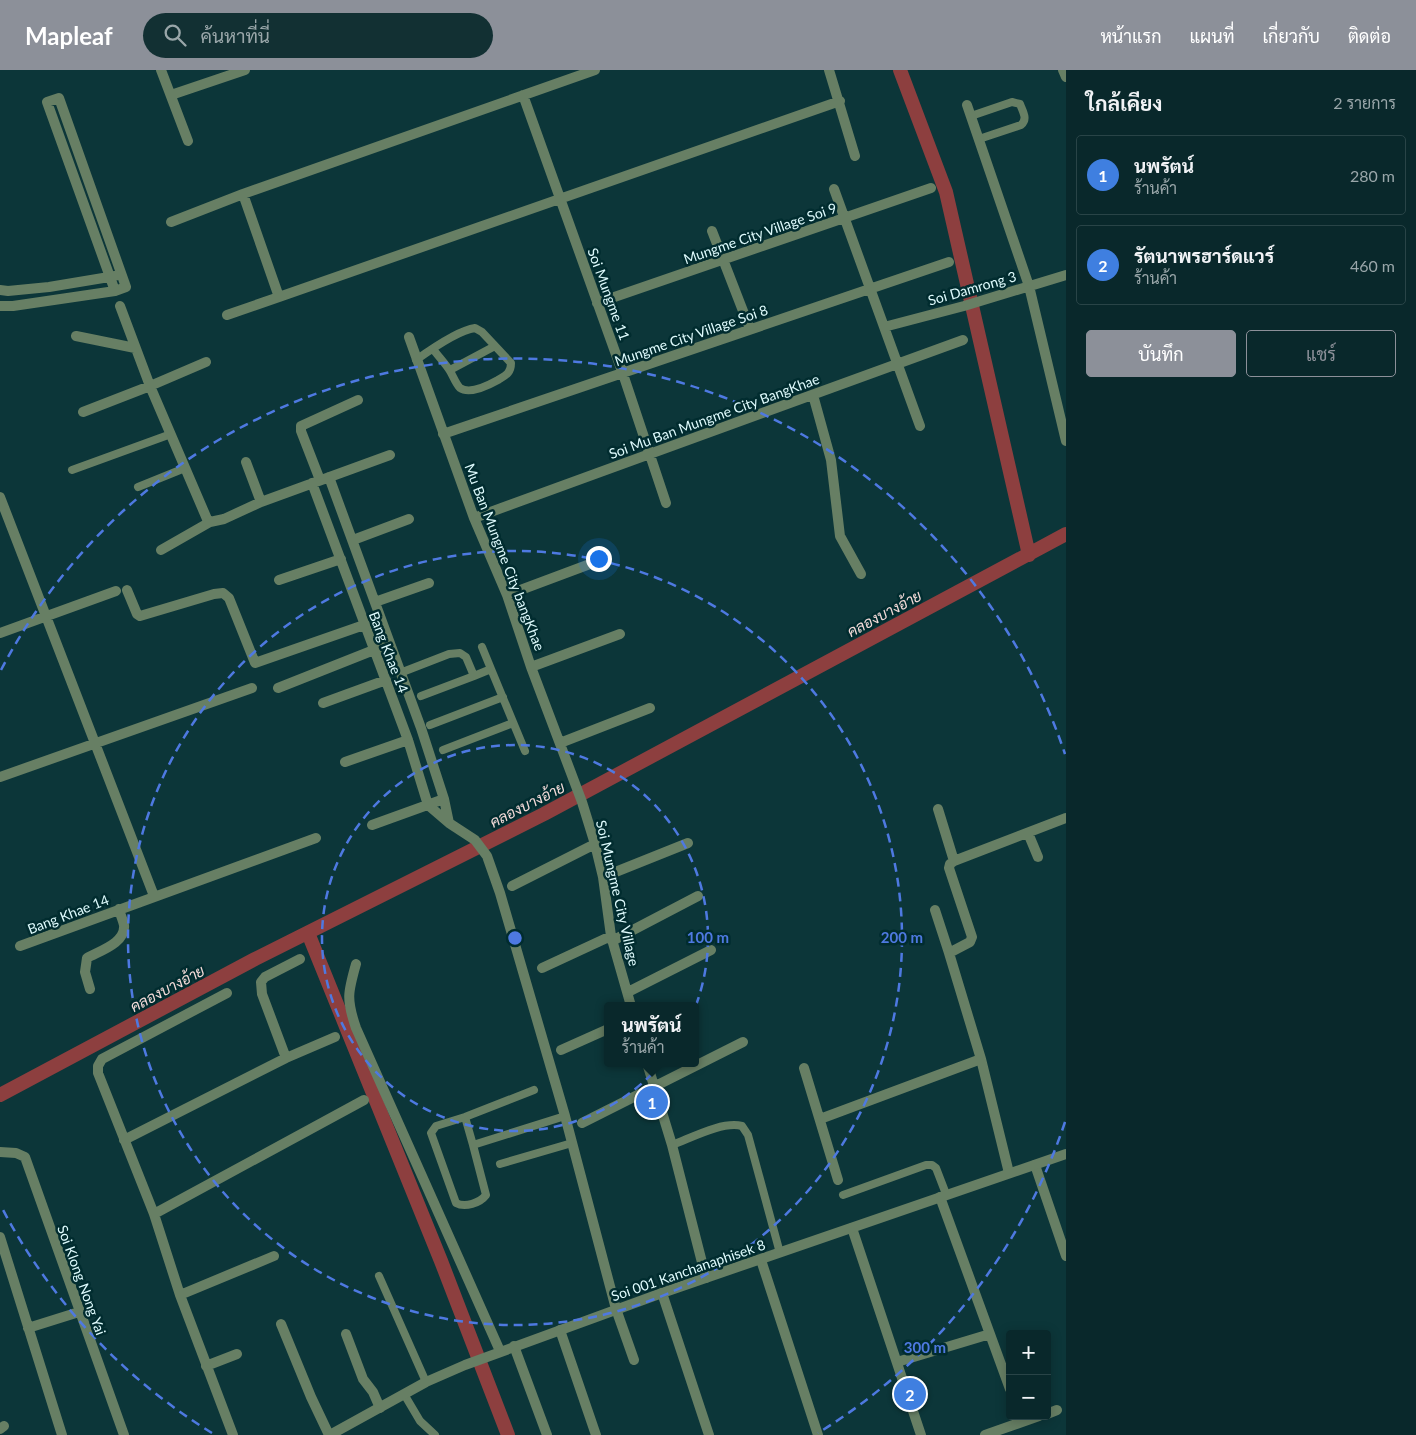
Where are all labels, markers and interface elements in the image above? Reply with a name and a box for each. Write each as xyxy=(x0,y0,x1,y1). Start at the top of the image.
search box xyxy=(143,13,493,58)
text: Mapleaf xyxy=(25,21,113,50)
icon: search xyxy=(161,21,189,49)
text: ค้นหาที่นี่ xyxy=(201,24,270,47)
text: หน้าแรก xyxy=(1100,25,1162,47)
text: แผนที่ xyxy=(1190,25,1234,47)
text: เกี่ยวกับ xyxy=(1262,25,1320,47)
text: ติดต่อ xyxy=(1348,25,1391,47)
text: ใกล้เคียง xyxy=(1086,90,1162,115)
text: 2 รายการ xyxy=(1333,93,1396,112)
text: นพรัตน์ xyxy=(1134,154,1194,177)
text: 1 xyxy=(1098,166,1108,185)
text: 280 m xyxy=(1350,166,1395,185)
text: ร้านค้า xyxy=(1134,178,1177,197)
street label: Mungme City Village Soi 9 xyxy=(681,199,839,267)
text: รัตนาพรฮาร์ดแวร์ xyxy=(1134,244,1274,267)
street label: Soi Mungme 11 xyxy=(584,246,634,342)
text: 2 xyxy=(1098,256,1108,275)
text: 460 m xyxy=(1350,256,1395,275)
street label: Soi Damrong 3 xyxy=(926,267,1018,309)
text: ร้านค้า xyxy=(1134,268,1177,287)
street label: Mungme City Village Soi 8 xyxy=(612,301,770,369)
button: บันทึก xyxy=(1086,330,1236,377)
button: แชร์ xyxy=(1246,330,1396,377)
street label: Soi Mu Ban Mungme City BangKhae xyxy=(606,370,822,462)
street label: Mu Ban Mungme City bangKhae xyxy=(461,461,549,653)
your location xyxy=(586,546,612,572)
water label: คลองบางอ้าย xyxy=(844,586,925,640)
street label: Bang Khae 14 xyxy=(366,609,412,695)
water label: คลองบางอ้าย xyxy=(486,777,568,831)
street label: Soi Mungme City Village xyxy=(593,818,643,968)
street label: Bang Khae 14 xyxy=(25,891,111,937)
text: 100 m xyxy=(687,928,729,946)
text: 200 m xyxy=(881,928,923,946)
centre of rings xyxy=(506,929,524,947)
water label: คลองบางอ้าย xyxy=(127,961,208,1015)
popup xyxy=(604,1002,699,1067)
text: นพรัตน์ xyxy=(621,1013,682,1036)
text: ร้านค้า xyxy=(621,1037,665,1056)
pin: 1 xyxy=(636,1083,668,1121)
street label: Soi Klong Nong Yai xyxy=(54,1223,110,1337)
street label: Soi 001 Kanchanaphisek 8 xyxy=(609,1236,767,1304)
map controls xyxy=(1006,1330,1051,1420)
button: + xyxy=(1006,1330,1051,1375)
text: 300 m xyxy=(904,1338,946,1356)
pin: 2 xyxy=(894,1375,926,1413)
button: − xyxy=(1006,1375,1051,1420)

